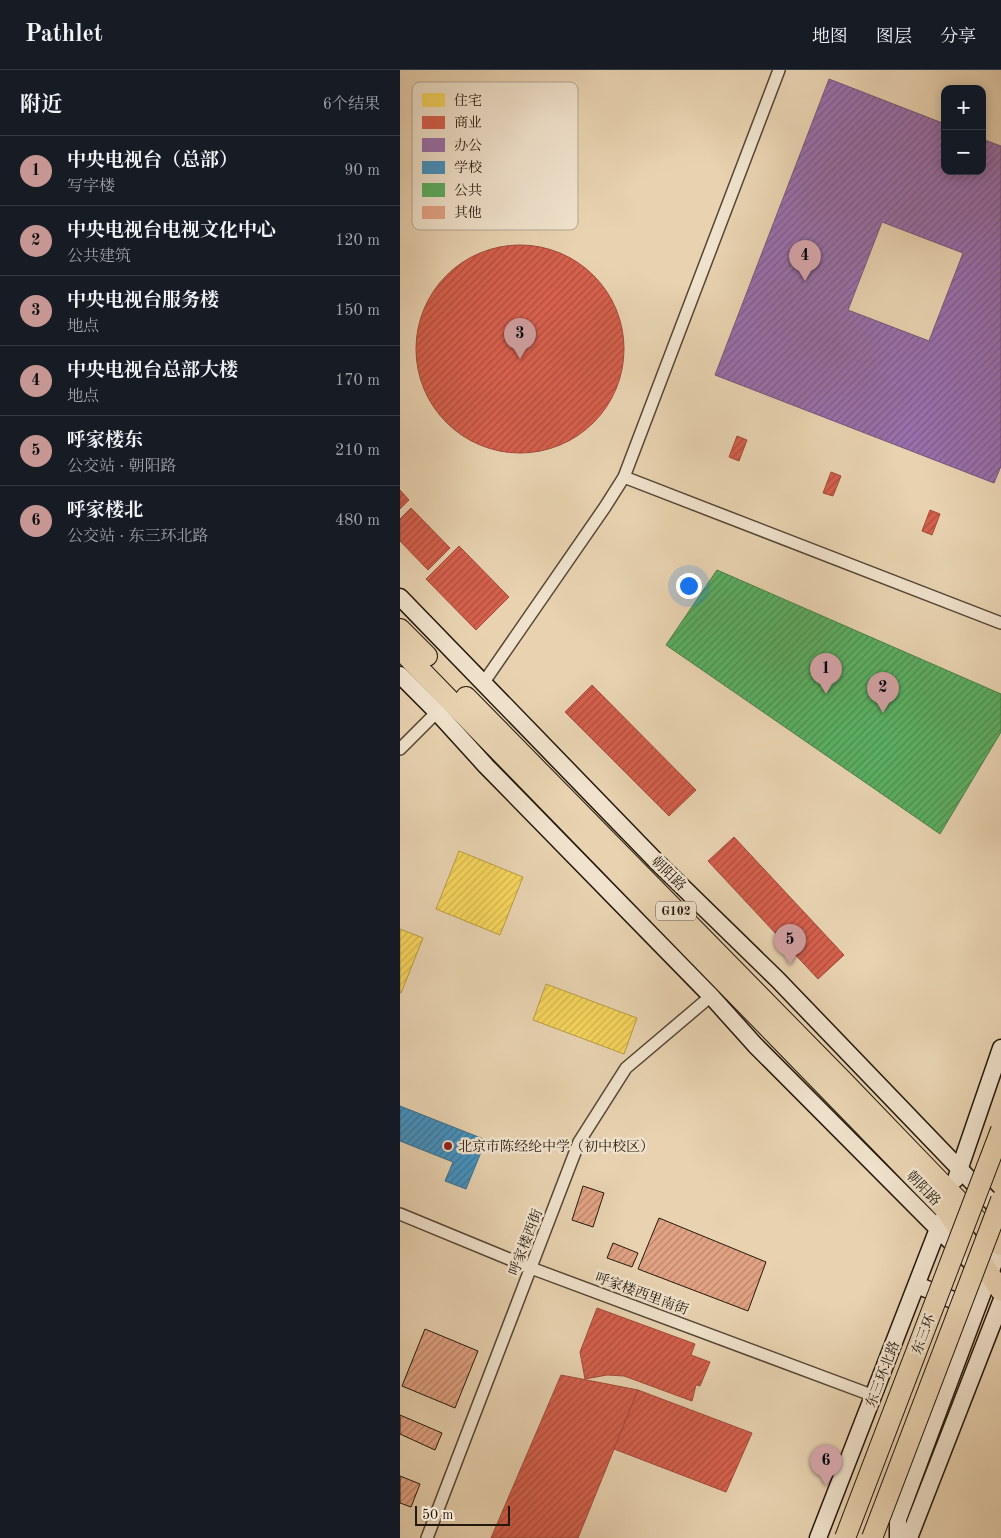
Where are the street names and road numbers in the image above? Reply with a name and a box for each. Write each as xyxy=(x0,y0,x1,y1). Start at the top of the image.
street label: 朝阳路 xyxy=(648,853,689,894)
road number: G102 xyxy=(656,901,696,920)
street label: 朝阳路 xyxy=(904,1168,944,1209)
street label: 呼家楼西街 xyxy=(506,1207,545,1278)
street label: 呼家楼西里南街 xyxy=(593,1270,690,1317)
street label: 东三环 xyxy=(909,1312,938,1356)
street label: 东三环北路 xyxy=(863,1339,902,1410)

